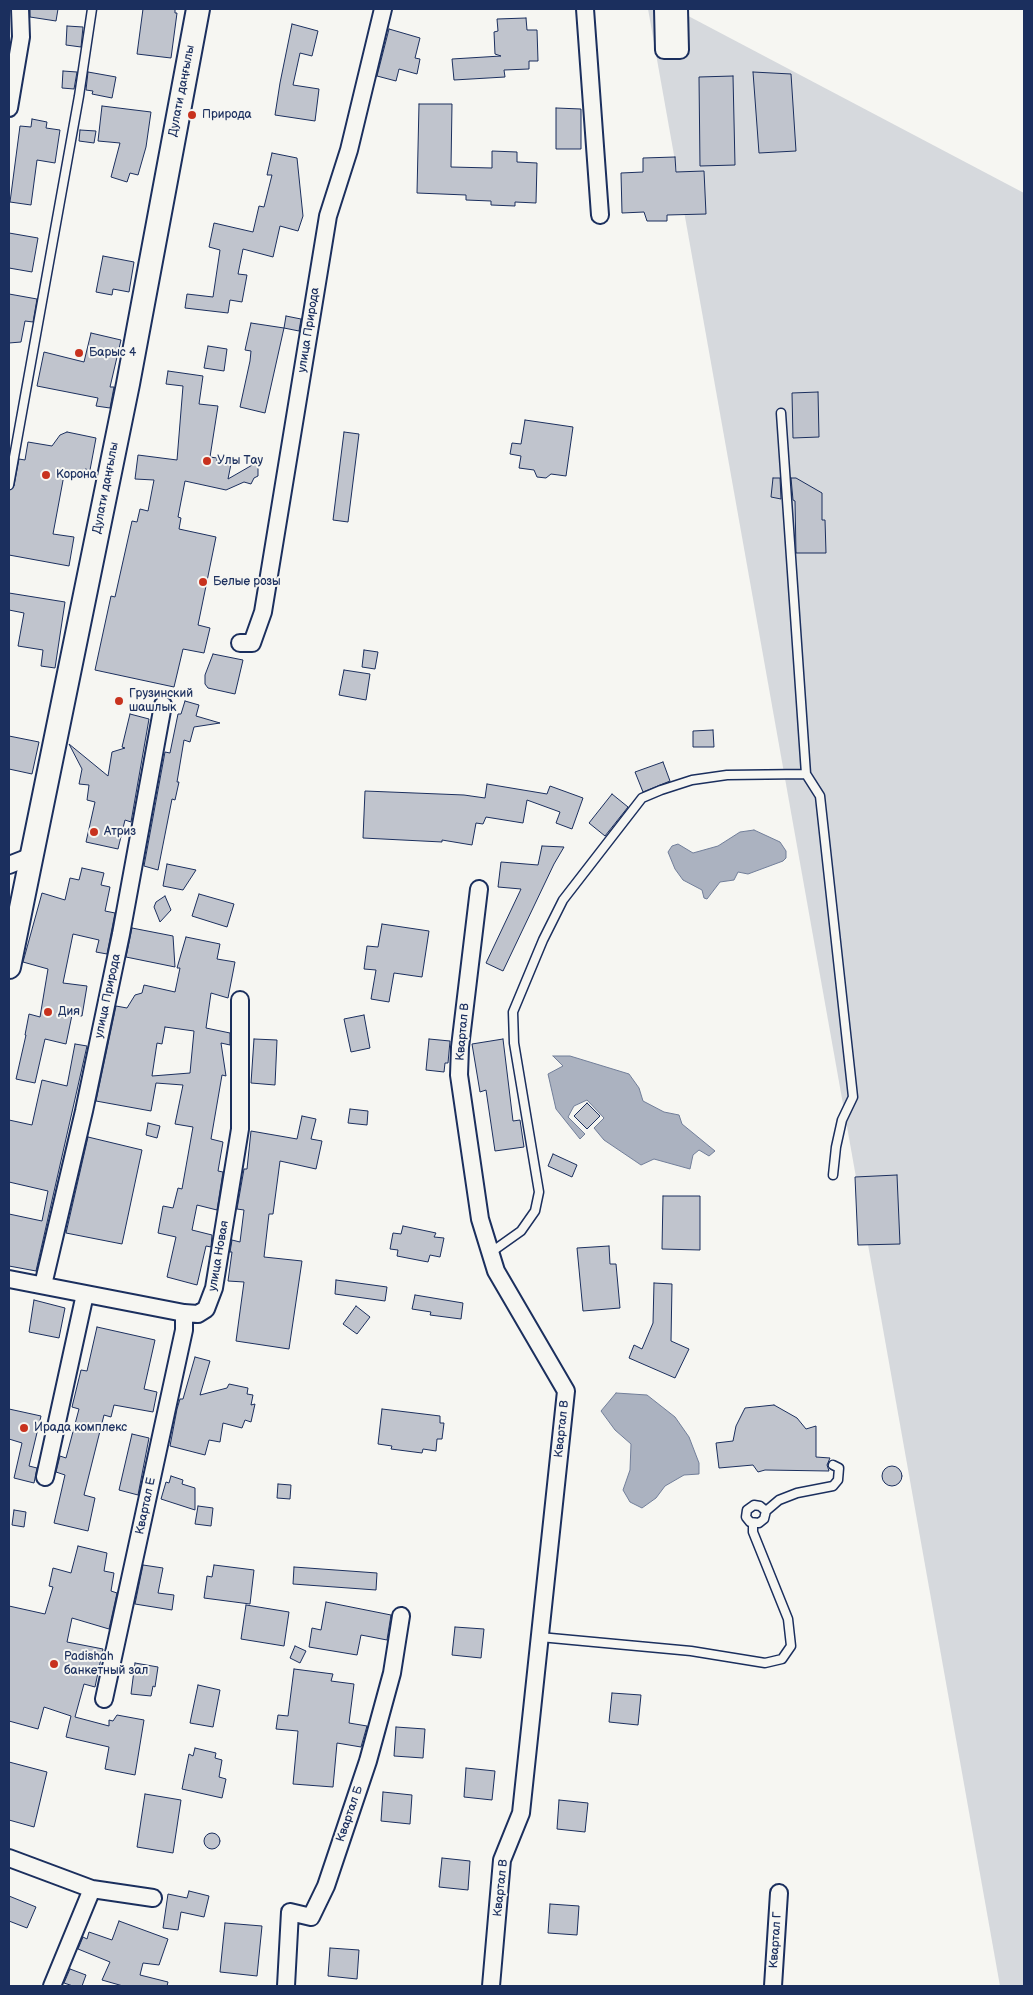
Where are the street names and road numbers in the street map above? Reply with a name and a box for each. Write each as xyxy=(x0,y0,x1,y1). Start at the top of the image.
street label: Дулати даңғылы xyxy=(166,44,198,138)
street label: улица Природа xyxy=(295,286,323,374)
street label: Дулати даңғылы xyxy=(90,441,122,535)
street label: улица Природа xyxy=(92,952,124,1040)
street label: Квартал В xyxy=(453,1003,473,1061)
street label: улица Новая xyxy=(206,1219,232,1293)
street label: Квартал В xyxy=(552,1400,572,1458)
street label: Квартал Е xyxy=(133,1476,159,1536)
street label: Квартал Б xyxy=(334,1784,366,1844)
street label: Квартал В xyxy=(491,1859,511,1917)
street label: Квартал Г xyxy=(767,1911,785,1969)

